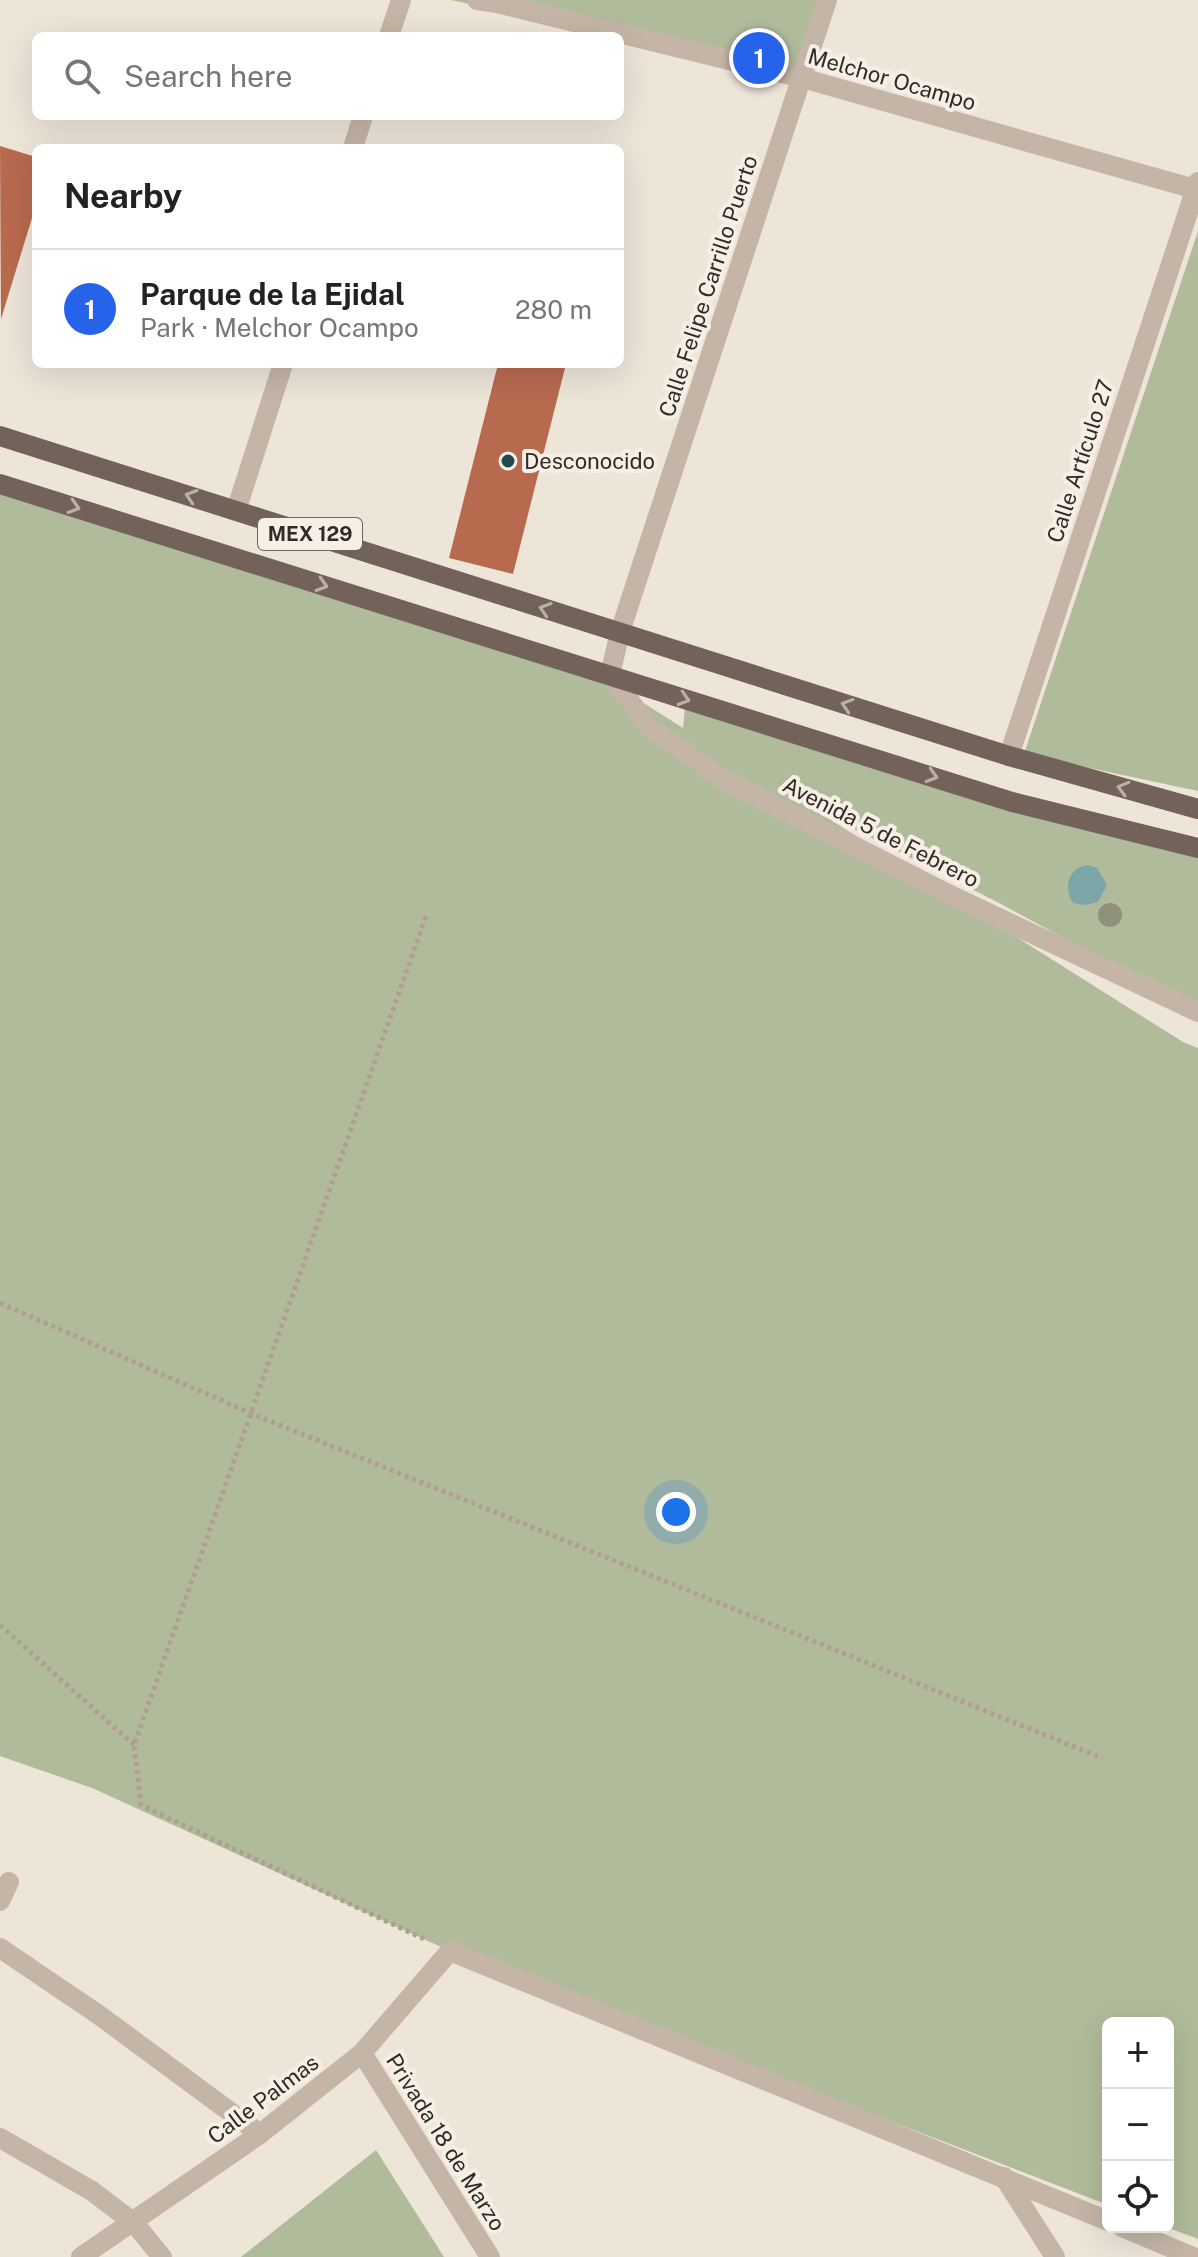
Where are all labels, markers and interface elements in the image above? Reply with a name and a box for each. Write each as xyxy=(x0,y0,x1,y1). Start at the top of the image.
pin: 1 xyxy=(733,28,785,88)
search box xyxy=(32,32,624,120)
street label: Melchor Ocampo xyxy=(805,43,979,115)
icon: search xyxy=(60,54,104,98)
text: Search here xyxy=(124,58,292,94)
street label: Calle Felipe Carrillo Puerto xyxy=(653,152,763,420)
text: Nearby xyxy=(64,176,182,216)
text: Parque de la Ejidal xyxy=(140,276,405,312)
text: 1 xyxy=(84,294,96,325)
text: 280 m xyxy=(515,294,592,325)
text: Park · Melchor Ocampo xyxy=(140,312,419,343)
street label: Calle Artículo 27 xyxy=(1041,376,1119,546)
place label: Desconocido xyxy=(524,448,655,474)
marker: Desconocido xyxy=(499,452,517,470)
one-way arrow xyxy=(185,490,199,506)
one-way arrow xyxy=(67,498,81,514)
road number: MEX 129 xyxy=(258,518,362,550)
one-way arrow xyxy=(315,576,329,592)
one-way arrow xyxy=(539,602,553,618)
one-way arrow xyxy=(677,689,691,705)
one-way arrow xyxy=(841,698,855,714)
one-way arrow xyxy=(925,767,939,783)
street label: Avenida 5 de Febrero xyxy=(779,771,983,893)
one-way arrow xyxy=(1116,780,1130,797)
your location xyxy=(656,1492,696,1532)
map controls xyxy=(1102,2017,1174,2233)
button: + xyxy=(1102,2017,1174,2089)
street label: Calle Palmas xyxy=(202,2049,324,2149)
street label: Privada 18 de Marzo xyxy=(381,2049,511,2235)
button: − xyxy=(1102,2089,1174,2161)
button: locate xyxy=(1102,2161,1174,2233)

